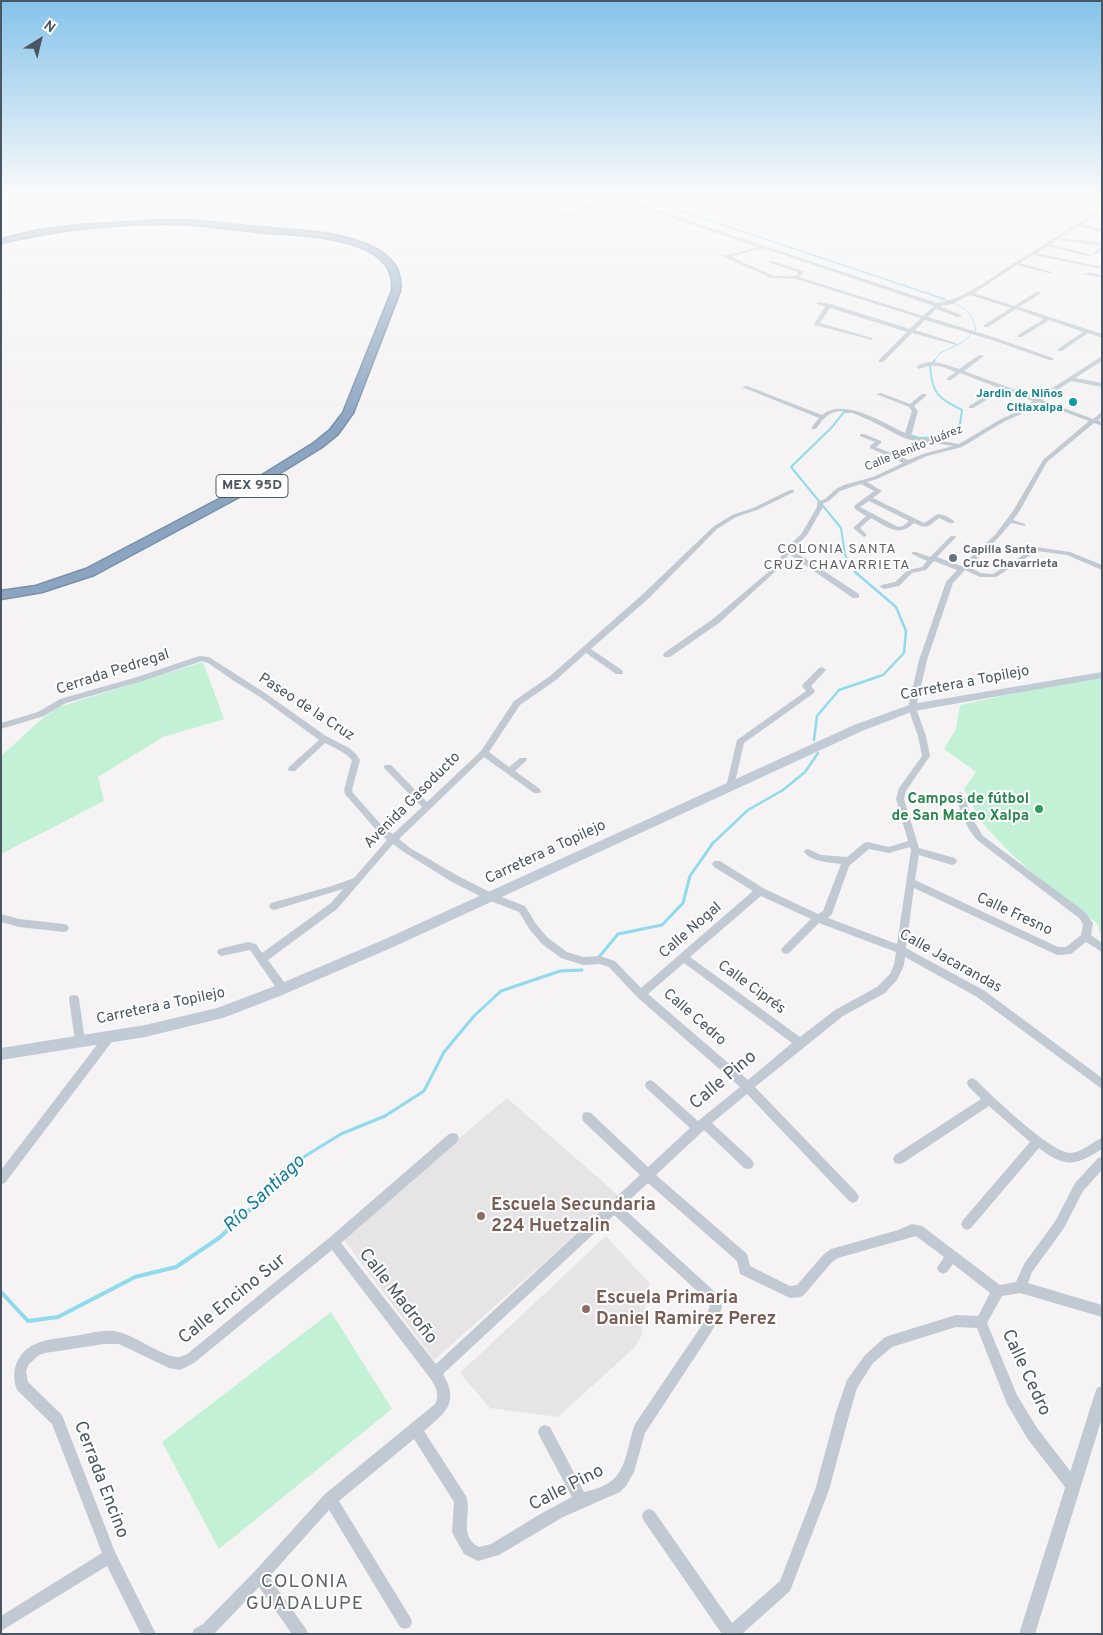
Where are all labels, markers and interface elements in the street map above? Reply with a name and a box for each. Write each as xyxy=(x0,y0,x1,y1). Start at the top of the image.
north arrow xyxy=(15,15,65,65)
text: N xyxy=(40,18,58,37)
place label: Jardin de Niños Citlaxalpa xyxy=(976,388,1063,416)
marker: Jardin de Niños Citlaxalpa xyxy=(1067,396,1079,408)
street label: Calle Benito Juárez xyxy=(863,423,965,475)
road number: MEX 95D xyxy=(216,474,288,498)
district label: COLONIA SANTA CRUZ CHAVARRIETA xyxy=(762,542,912,574)
place label: Capilla Santa Cruz Chavarrieta xyxy=(963,544,1058,572)
marker: Capilla Santa Cruz Chavarrieta xyxy=(947,552,959,564)
street label: Cerrada Pedregal xyxy=(54,646,172,700)
street label: Carretera a Topilejo xyxy=(899,663,1031,705)
street label: Paseo de la Cruz xyxy=(255,670,357,746)
street label: Avenida Gasoducto xyxy=(361,749,465,853)
place label: Campos de fútbol de San Mateo Xalpa xyxy=(892,791,1029,826)
marker: Campos de fútbol de San Mateo Xalpa xyxy=(1033,803,1045,815)
street label: Carretera a Topilejo xyxy=(483,817,609,889)
street label: Calle Fresno xyxy=(973,890,1055,940)
street label: Calle Nogal xyxy=(656,899,726,963)
street label: Calle Jacarandas xyxy=(896,926,1004,998)
street label: Calle Ciprés xyxy=(714,957,788,1019)
street label: Carretera a Topilejo xyxy=(95,985,227,1029)
street label: Calle Cedro xyxy=(659,986,729,1050)
street label: Calle Pino xyxy=(686,1047,762,1115)
water label: Río Santiago xyxy=(219,1151,311,1239)
place label: Escuela Secundaria 224 Huetzalin xyxy=(491,1195,656,1238)
marker: Escuela Secundaria 224 Huetzalin xyxy=(475,1210,487,1222)
street label: Calle Madroño xyxy=(353,1245,441,1349)
street label: Calle Encino Sur xyxy=(175,1250,291,1350)
place label: Escuela Primaria Daniel Ramirez Perez xyxy=(596,1288,776,1330)
marker: Escuela Primaria Daniel Ramirez Perez xyxy=(580,1303,592,1315)
street label: Calle Cedro xyxy=(996,1326,1054,1420)
street label: Cerrada Encino xyxy=(68,1418,132,1542)
street label: Calle Pino xyxy=(526,1461,608,1517)
district label: COLONIA GUADALUPE xyxy=(245,1572,365,1616)

